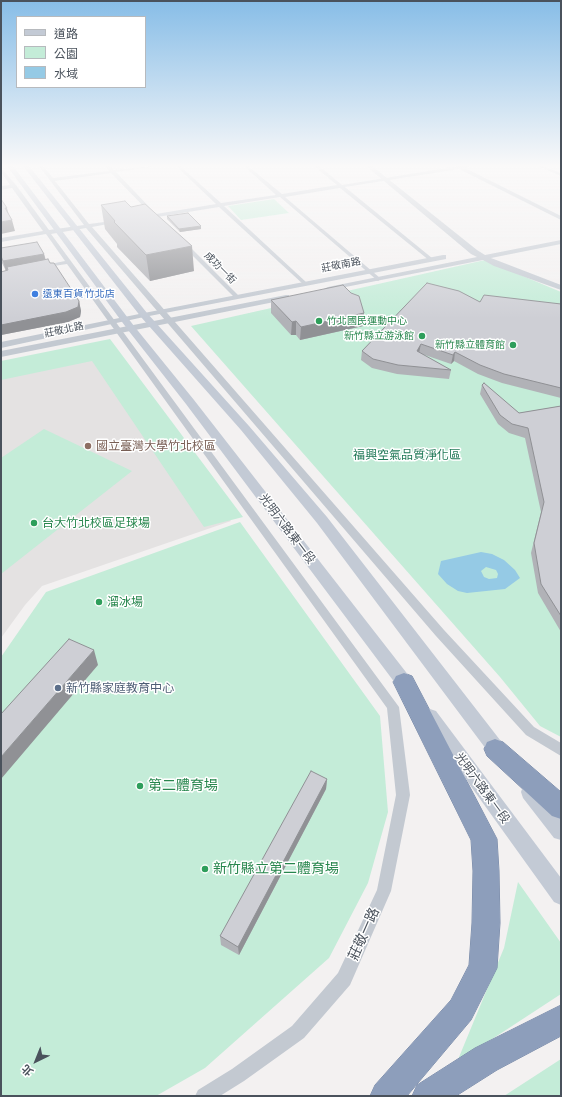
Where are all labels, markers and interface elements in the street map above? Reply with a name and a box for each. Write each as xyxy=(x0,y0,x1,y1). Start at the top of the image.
legend xyxy=(16,16,146,88)
text: 道路 xyxy=(54,28,78,40)
text: 公園 xyxy=(54,48,78,60)
text: 水域 xyxy=(54,68,78,80)
street label: 成功一街 xyxy=(202,250,238,286)
street label: 莊敬南路 xyxy=(320,255,362,275)
place label: 遠東百貨 竹北店 xyxy=(43,288,115,300)
marker: 遠東百貨 竹北店 xyxy=(30,289,40,299)
place label: 竹北國民運動中心 xyxy=(327,315,407,327)
marker: 竹北國民運動中心 xyxy=(314,316,324,326)
street label: 莊敬北路 xyxy=(43,320,85,340)
place label: 新竹縣立游泳館 xyxy=(344,330,414,342)
marker: 新竹縣立游泳館 xyxy=(417,331,427,341)
place label: 新竹縣立體育館 xyxy=(435,339,505,351)
marker: 新竹縣立體育館 xyxy=(508,340,518,350)
place label: 國立臺灣大學竹北校區 xyxy=(96,439,216,453)
marker: 國立臺灣大學竹北校區 xyxy=(83,441,93,451)
park label: 福興空氣品質淨化區 xyxy=(353,448,461,462)
street label: 光明六路東一段 xyxy=(256,491,318,567)
place label: 台大竹北校區足球場 xyxy=(42,516,150,530)
marker: 台大竹北校區足球場 xyxy=(29,518,39,528)
place label: 溜冰場 xyxy=(107,595,143,609)
marker: 溜冰場 xyxy=(94,597,104,607)
place label: 新竹縣家庭教育中心 xyxy=(66,681,174,695)
marker: 新竹縣家庭教育中心 xyxy=(53,683,63,693)
street label: 光明六路東一段 xyxy=(451,750,513,826)
place label: 第二體育場 xyxy=(148,778,218,794)
marker: 第二體育場 xyxy=(135,781,145,791)
place label: 新竹縣立第二體育場 xyxy=(213,861,339,877)
marker: 新竹縣立第二體育場 xyxy=(200,864,210,874)
street label: 莊敬一路 xyxy=(345,905,383,963)
north arrow xyxy=(16,1041,56,1081)
text: 北 xyxy=(20,1062,35,1078)

